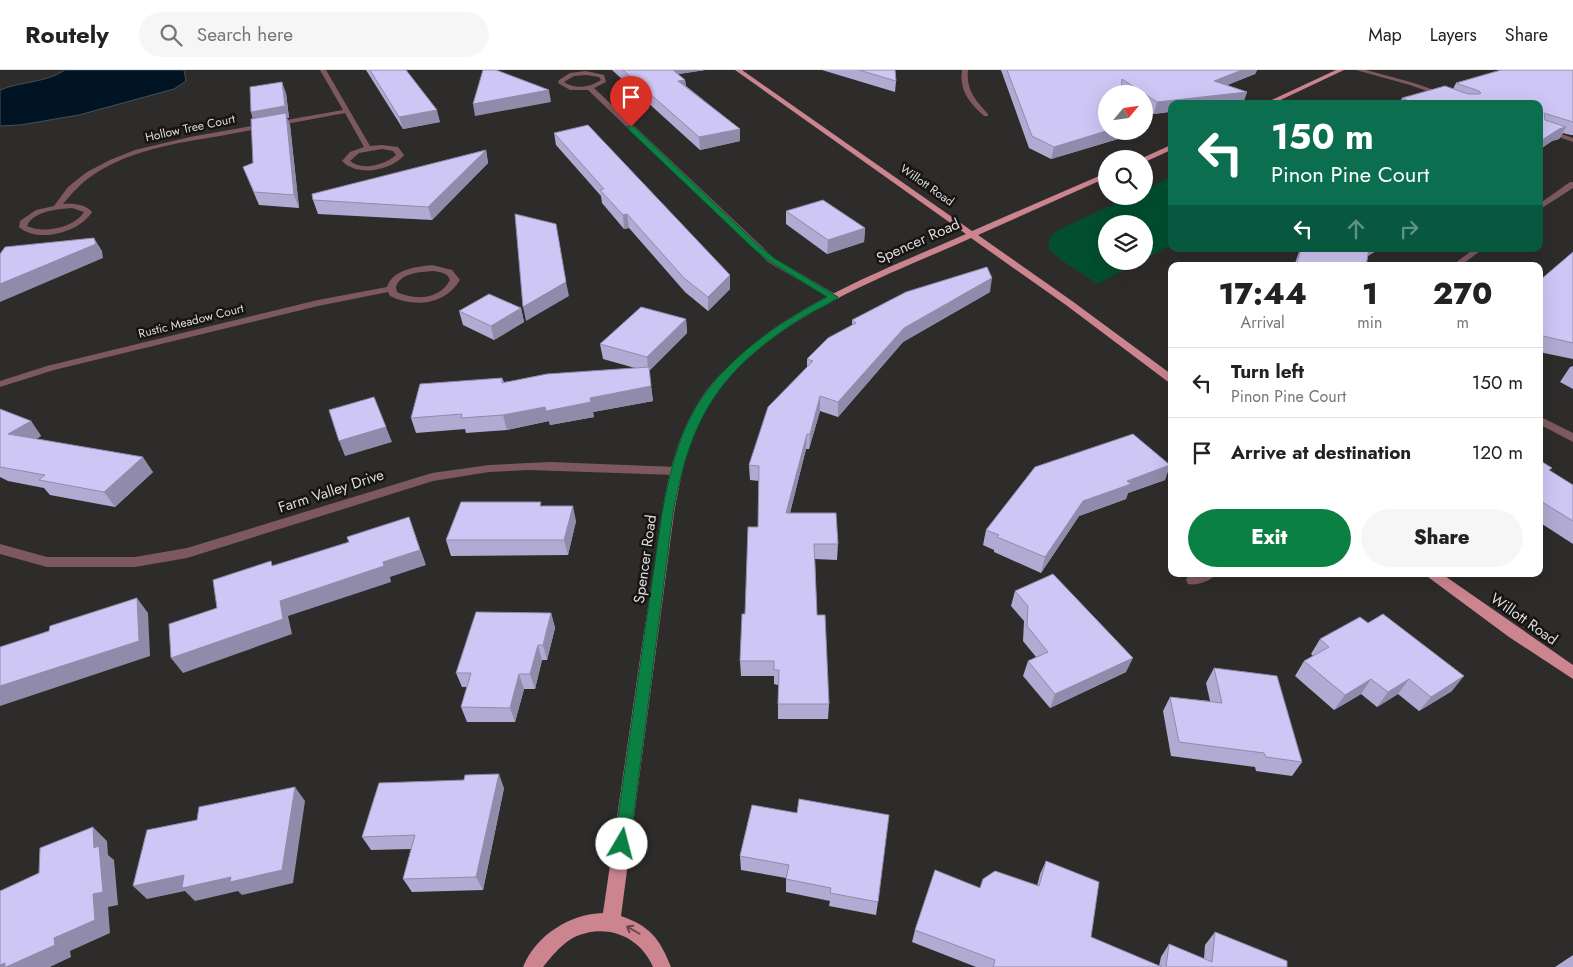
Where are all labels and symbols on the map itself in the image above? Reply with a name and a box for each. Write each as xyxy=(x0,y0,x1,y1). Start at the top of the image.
pin xyxy=(610,76,652,127)
north arrow xyxy=(1098,85,1152,140)
street label: Hollow Tree Court xyxy=(143,110,237,146)
street label: Willott Road xyxy=(896,160,958,210)
street label: Spencer Road xyxy=(873,213,963,269)
street label: Rustic Meadow Court xyxy=(136,299,246,343)
street label: Farm Valley Drive xyxy=(275,463,387,518)
street label: Spencer Road xyxy=(628,513,662,605)
street label: Willott Road xyxy=(1486,588,1562,650)
position arrow xyxy=(595,817,647,869)
one-way arrow xyxy=(626,925,641,935)

